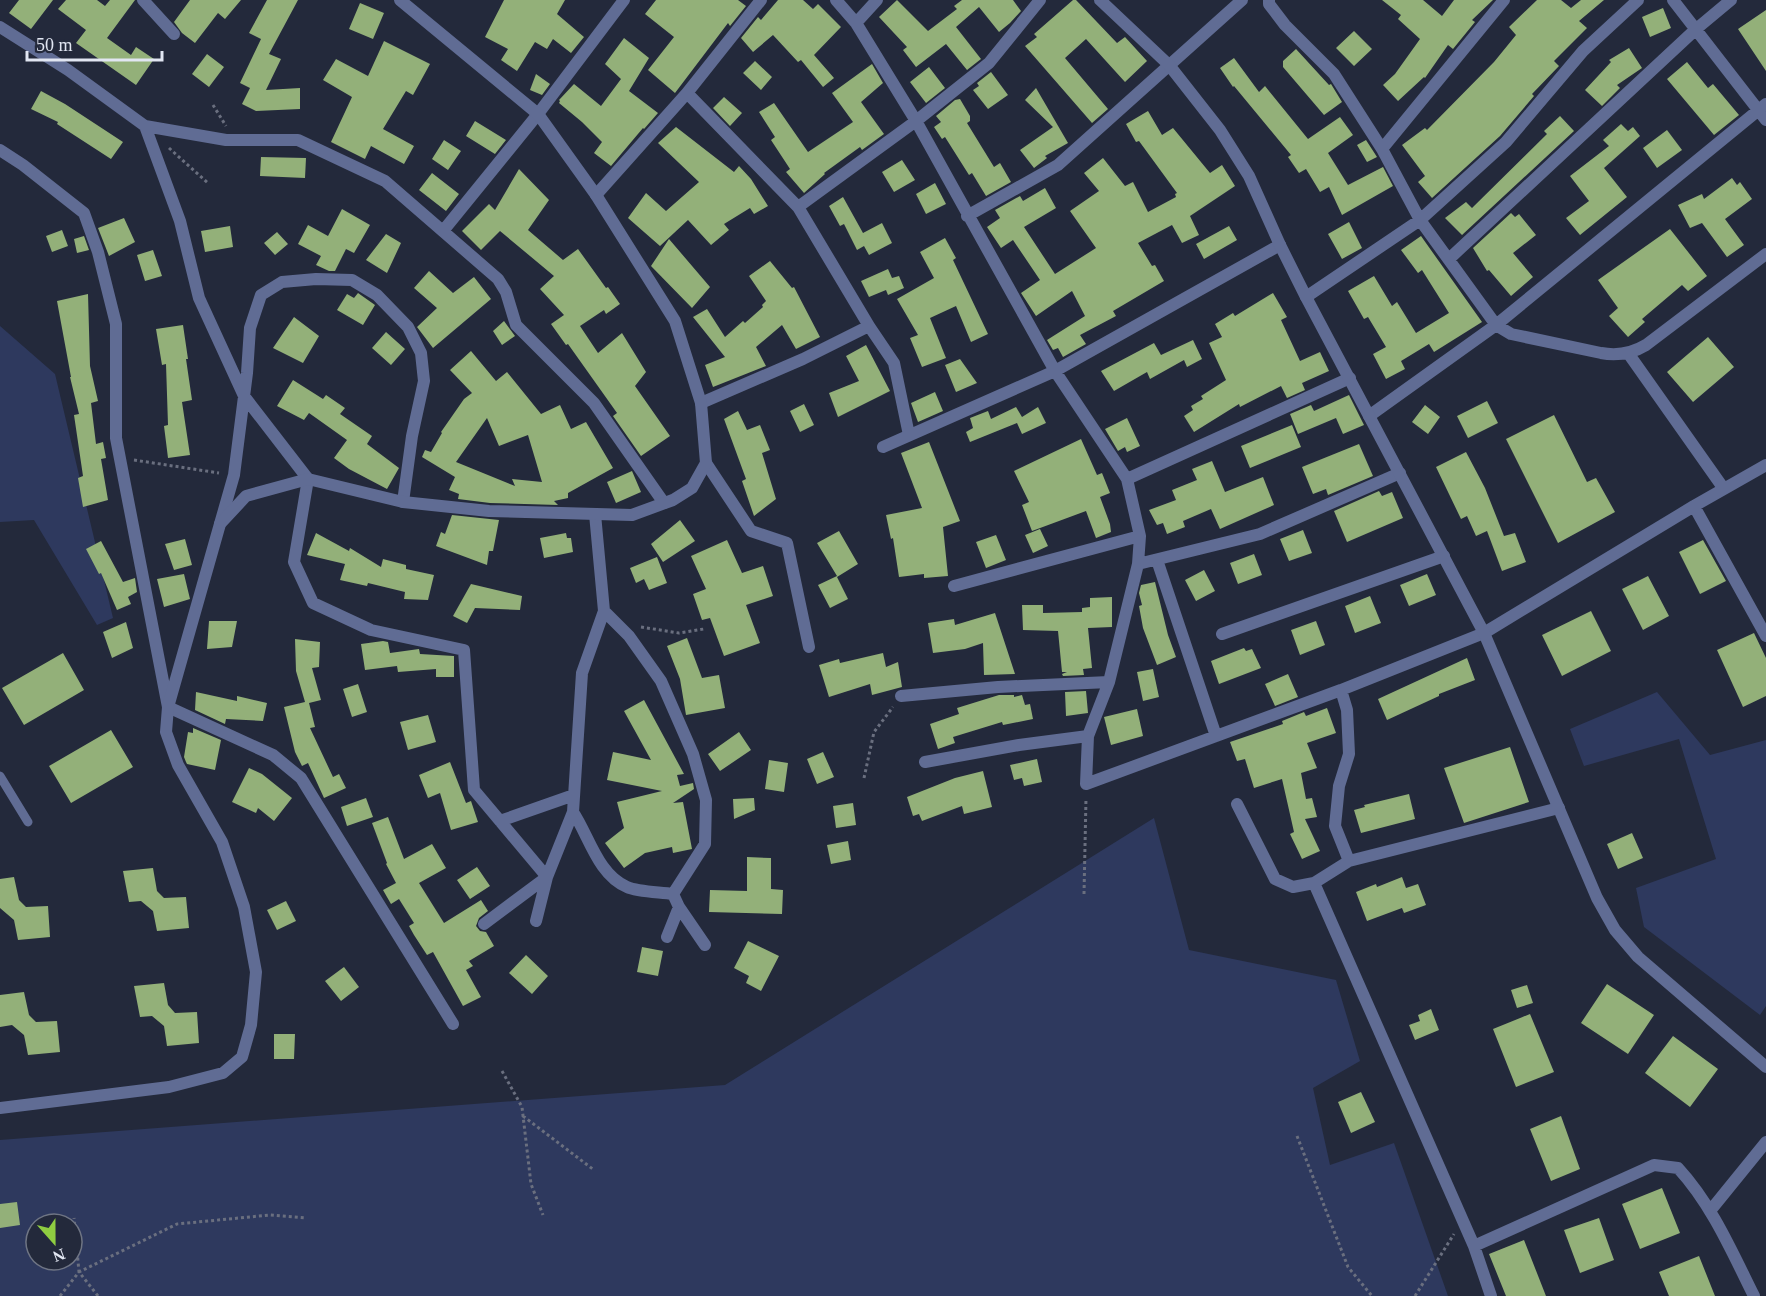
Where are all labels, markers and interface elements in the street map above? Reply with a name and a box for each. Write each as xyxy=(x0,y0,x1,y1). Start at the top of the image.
scale bar xyxy=(27,24,162,62)
text: 50 m xyxy=(36,35,73,55)
north arrow xyxy=(24,1212,84,1272)
text: N xyxy=(50,1246,68,1266)

